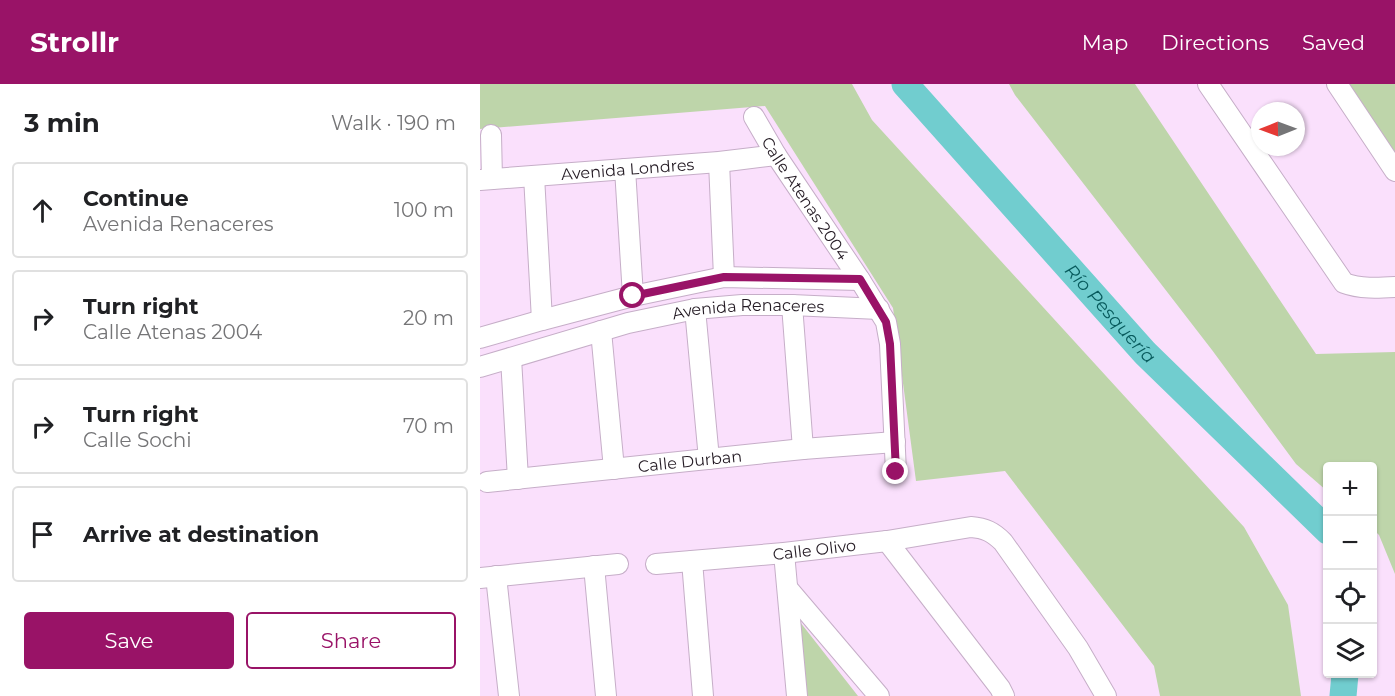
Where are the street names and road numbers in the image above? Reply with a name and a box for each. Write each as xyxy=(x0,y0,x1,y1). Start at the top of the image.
street label: Calle Atenas 2004 xyxy=(758,133,853,263)
street label: Avenida Londres xyxy=(560,154,695,183)
street label: Avenida Renaceres xyxy=(670,295,825,323)
street label: Calle Durban xyxy=(637,446,743,476)
street label: Calle Olivo xyxy=(772,535,857,563)

